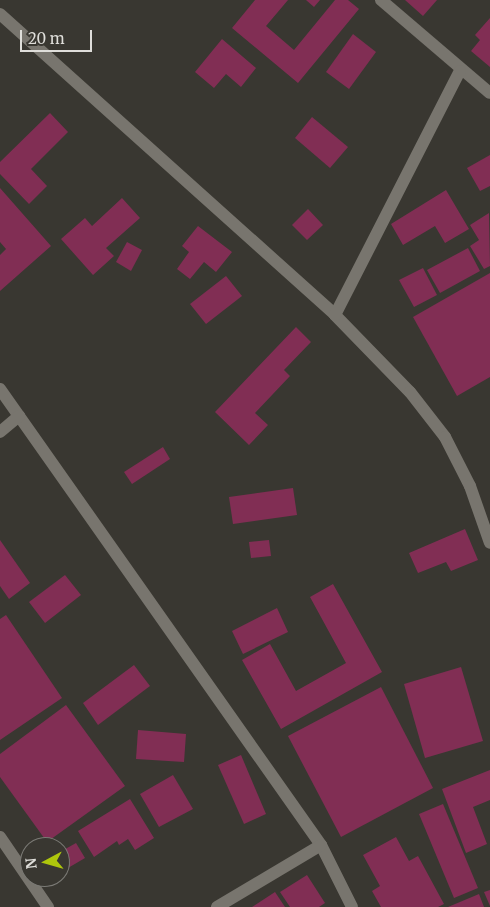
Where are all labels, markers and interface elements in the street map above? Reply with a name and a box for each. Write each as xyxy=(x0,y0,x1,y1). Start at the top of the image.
scale bar xyxy=(22,20,95,52)
text: 20 m xyxy=(28,29,65,48)
north arrow xyxy=(20,837,70,887)
text: N xyxy=(22,857,41,870)

